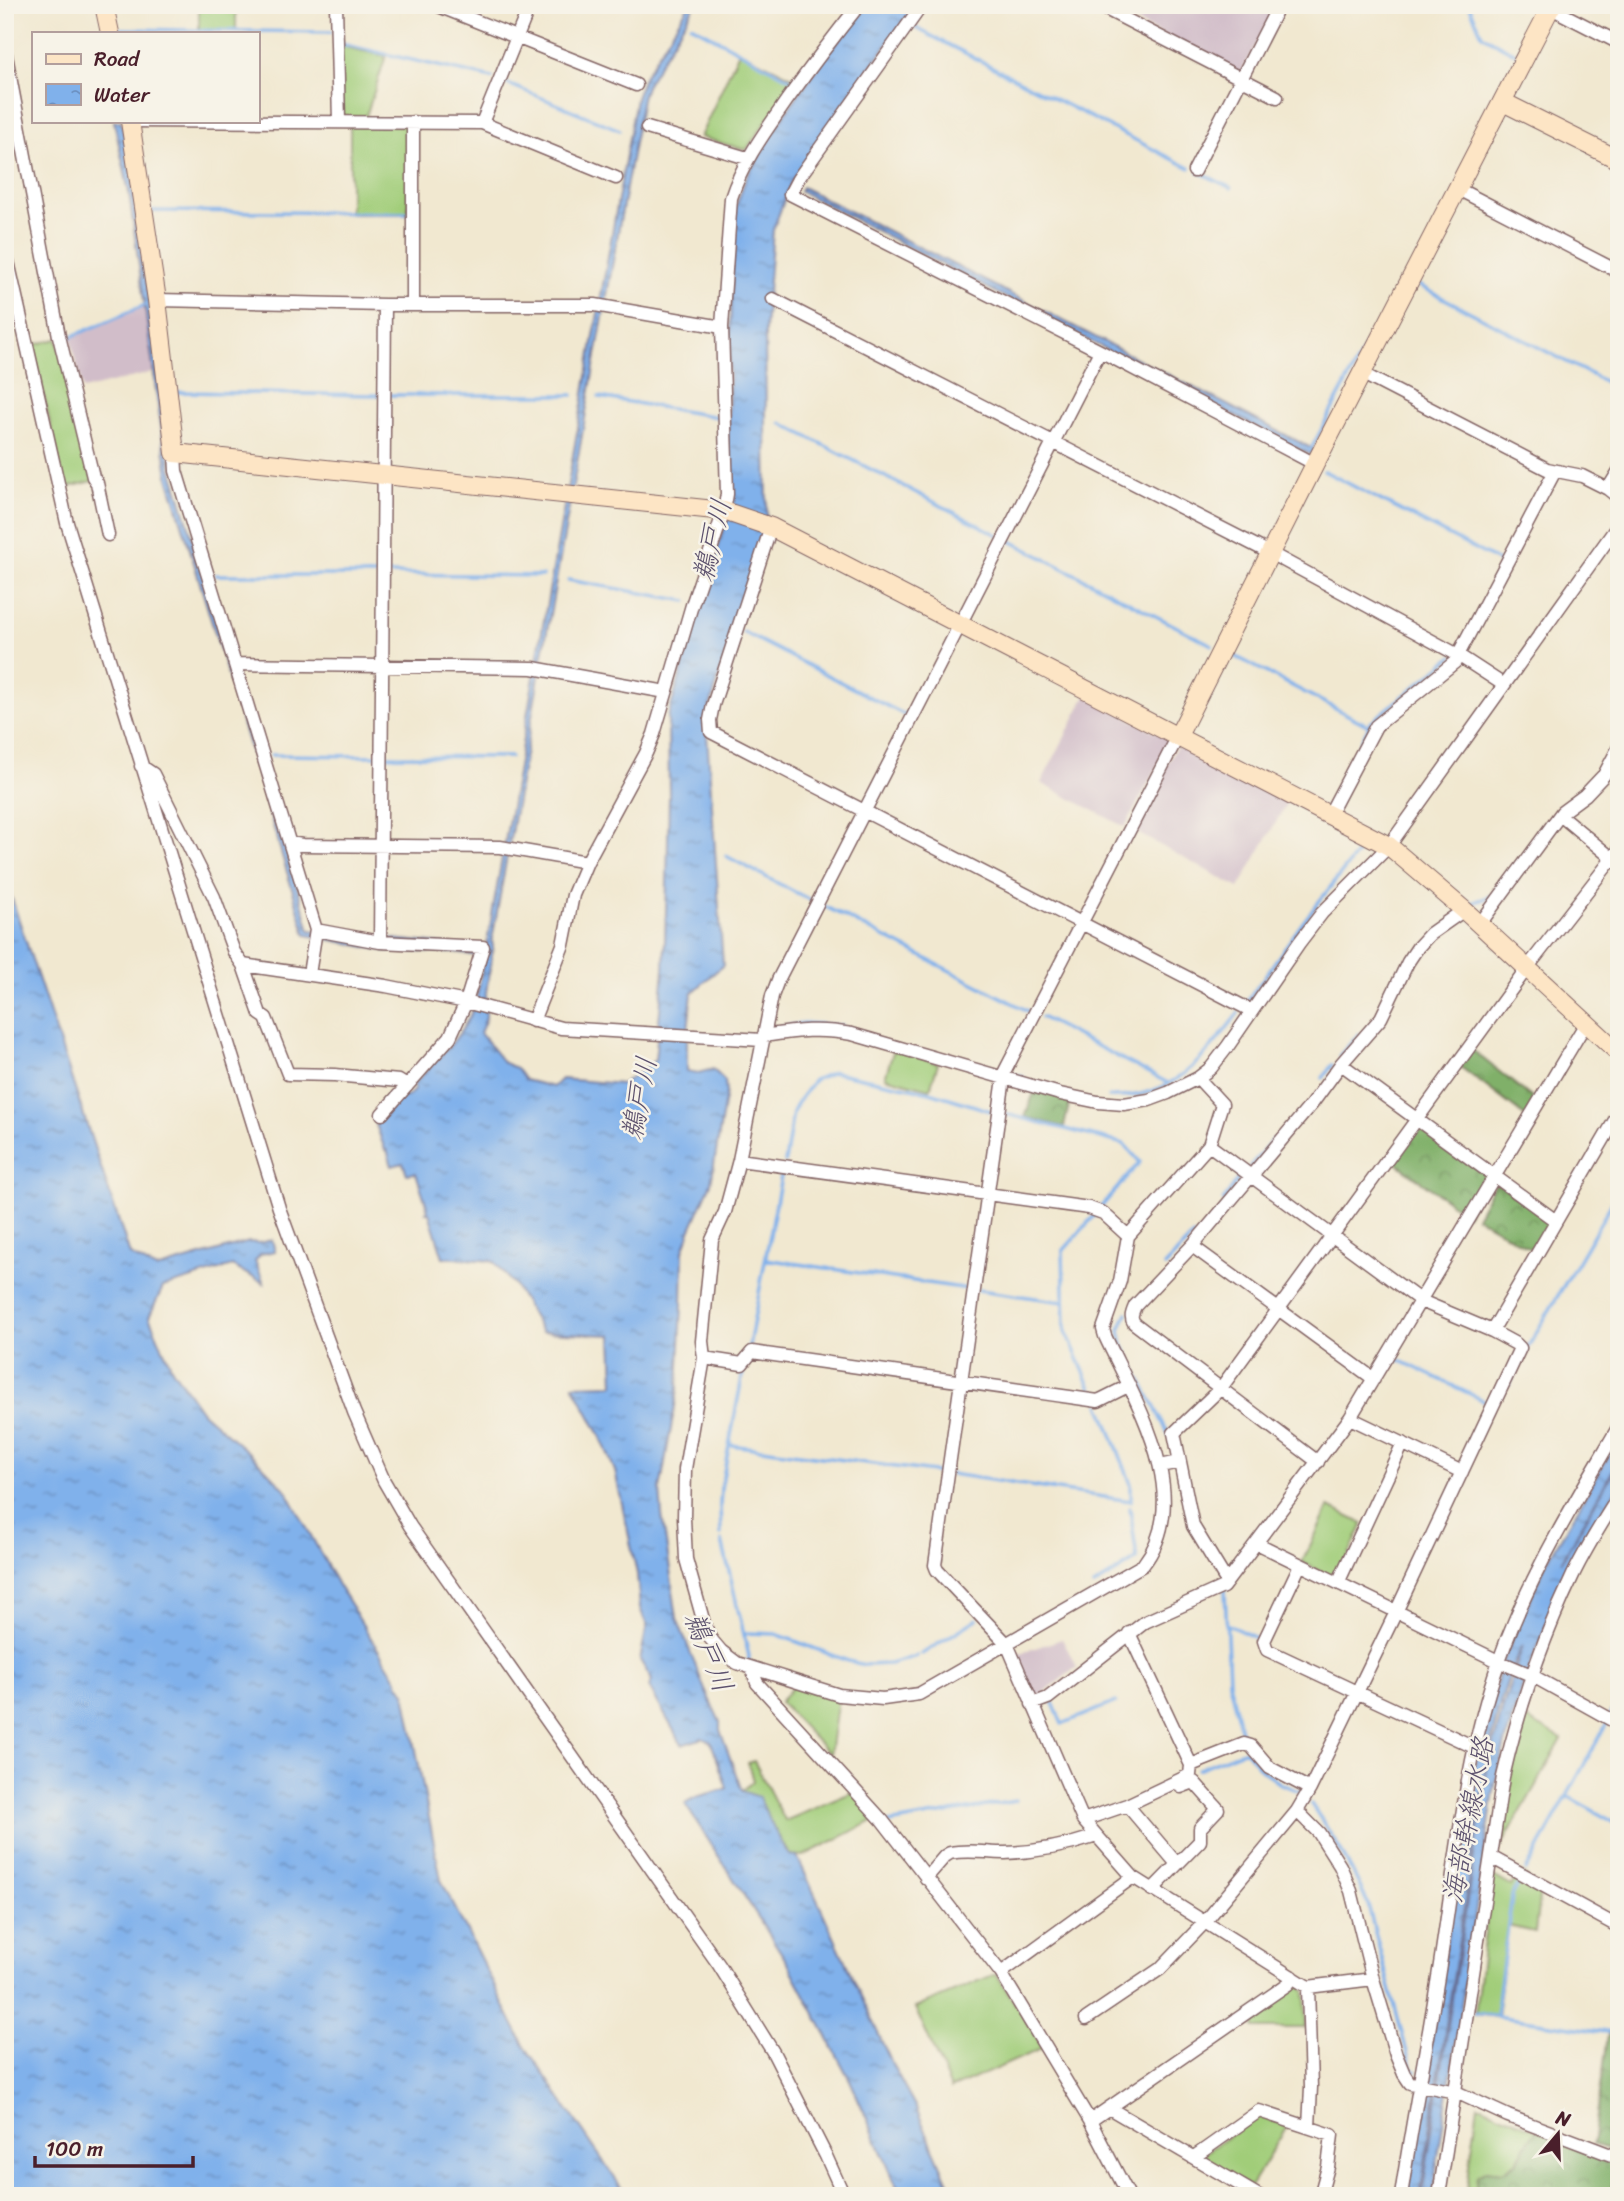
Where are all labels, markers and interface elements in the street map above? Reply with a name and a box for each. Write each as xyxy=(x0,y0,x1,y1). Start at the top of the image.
legend xyxy=(32,32,259,122)
text: Road xyxy=(94,40,141,78)
text: Water xyxy=(94,76,151,114)
water label: 鵜戸川 xyxy=(678,493,746,587)
water label: 鵜戸川 xyxy=(607,1052,671,1144)
water label: 鵜戸川 xyxy=(671,1604,747,1700)
water label: 海部幹線水路 xyxy=(1428,1731,1508,1907)
north arrow xyxy=(1522,2100,1592,2170)
text: N xyxy=(1551,2100,1576,2136)
scale bar xyxy=(35,2124,192,2168)
text: 100 m xyxy=(46,2130,103,2168)

